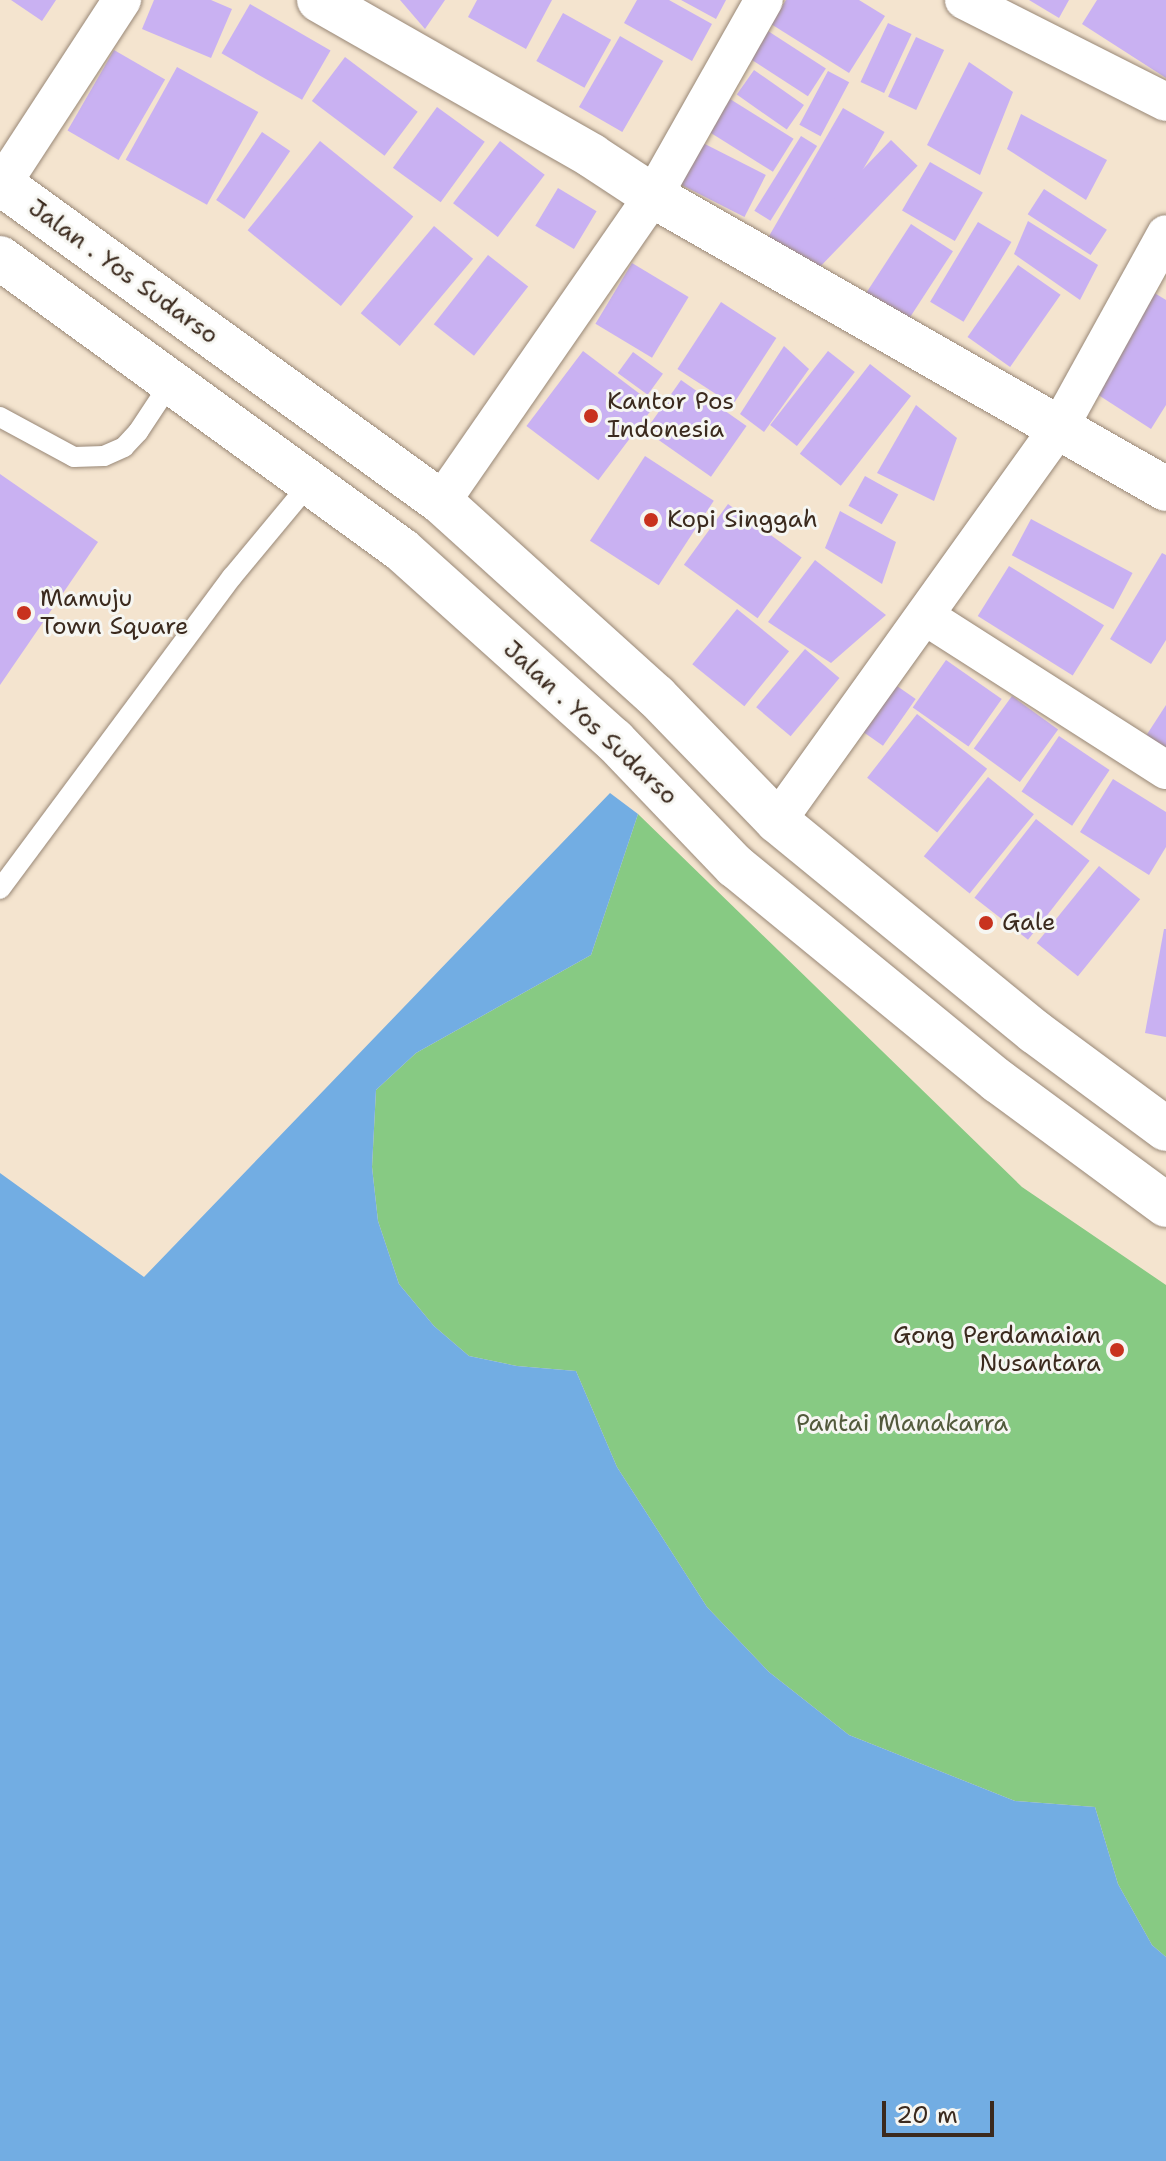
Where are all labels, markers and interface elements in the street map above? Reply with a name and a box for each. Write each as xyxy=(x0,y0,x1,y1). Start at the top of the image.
street label: Jalan . Yos Sudarso xyxy=(23,194,223,350)
place label: Kantor Pos Indonesia xyxy=(607,388,734,444)
marker: Kantor Pos Indonesia xyxy=(582,407,600,425)
place label: Kopi Singgah xyxy=(667,506,818,534)
marker: Kopi Singgah xyxy=(642,511,660,529)
place label: Mamuju Town Square xyxy=(40,585,189,641)
marker: Mamuju Town Square xyxy=(15,604,33,622)
street label: Jalan . Yos Sudarso xyxy=(497,635,683,811)
place label: Gale xyxy=(1002,909,1056,937)
marker: Gale xyxy=(977,914,995,932)
place label: Gong Perdamaian Nusantara xyxy=(893,1322,1101,1378)
marker: Gong Perdamaian Nusantara xyxy=(1108,1341,1126,1359)
park label: Pantai Manakarra xyxy=(796,1410,1008,1438)
scale bar xyxy=(886,2085,998,2135)
text: 20 m xyxy=(896,2099,958,2131)

